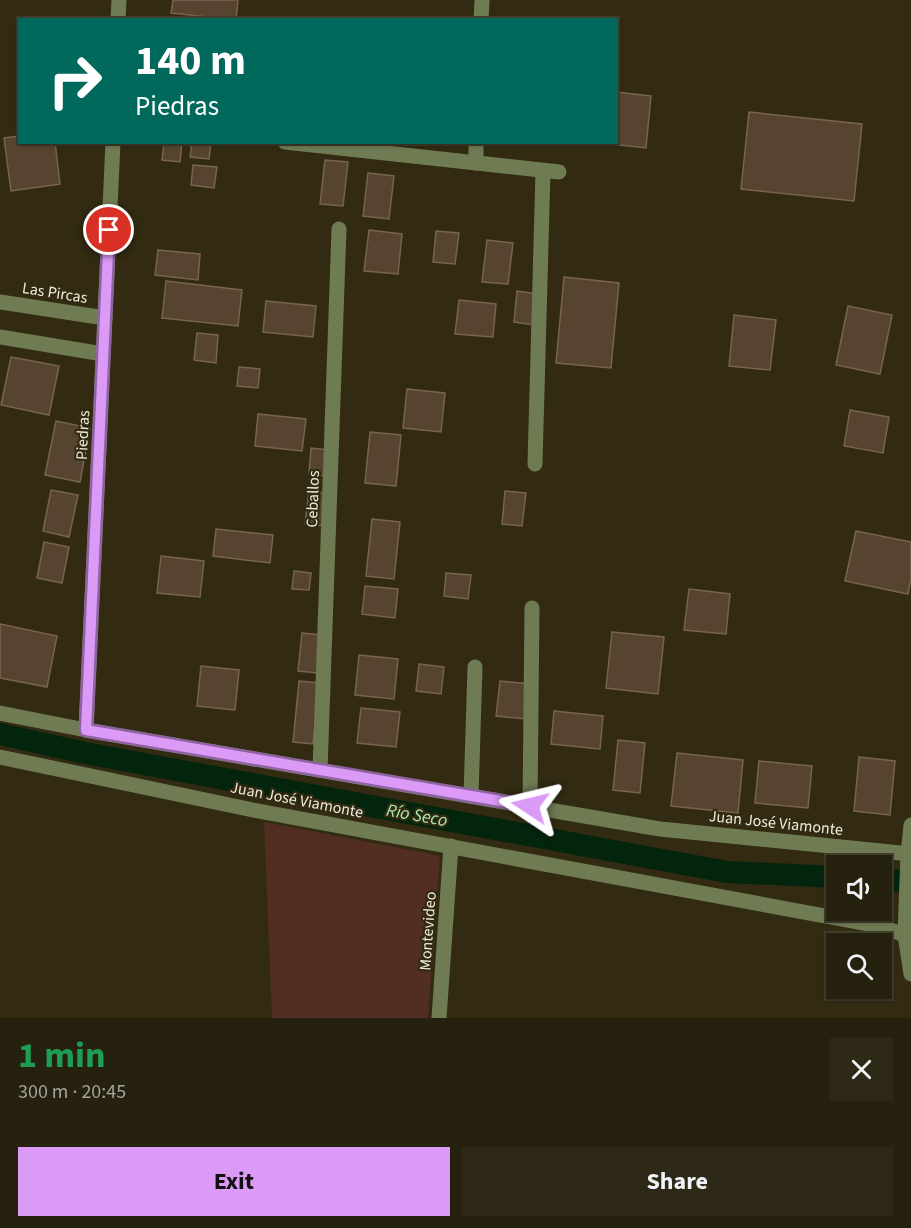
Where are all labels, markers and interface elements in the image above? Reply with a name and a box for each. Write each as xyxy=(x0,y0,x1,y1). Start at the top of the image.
text: 140 m xyxy=(135,31,246,91)
icon: right xyxy=(36,42,114,120)
text: Piedras xyxy=(135,87,219,126)
pin xyxy=(83,204,134,255)
icon: arrive xyxy=(92,213,125,246)
street label: Las Pircas xyxy=(21,277,89,309)
street label: Piedras xyxy=(71,409,95,460)
street label: Ceballos xyxy=(301,470,325,528)
position arrow xyxy=(498,774,562,838)
street label: Juan José Viamonte xyxy=(229,776,365,824)
water label: Río Seco xyxy=(384,798,449,833)
street label: Juan José Viamonte xyxy=(708,805,844,841)
map controls xyxy=(826,855,892,999)
button: sound xyxy=(826,855,892,921)
street label: Montevideo xyxy=(414,891,442,971)
button: search xyxy=(826,933,892,999)
text: 1 min xyxy=(18,1030,106,1081)
button: close xyxy=(830,1038,893,1101)
text: 300 m · 20:45 xyxy=(18,1078,126,1106)
button: Exit xyxy=(18,1147,450,1216)
button: Share xyxy=(462,1147,893,1216)

